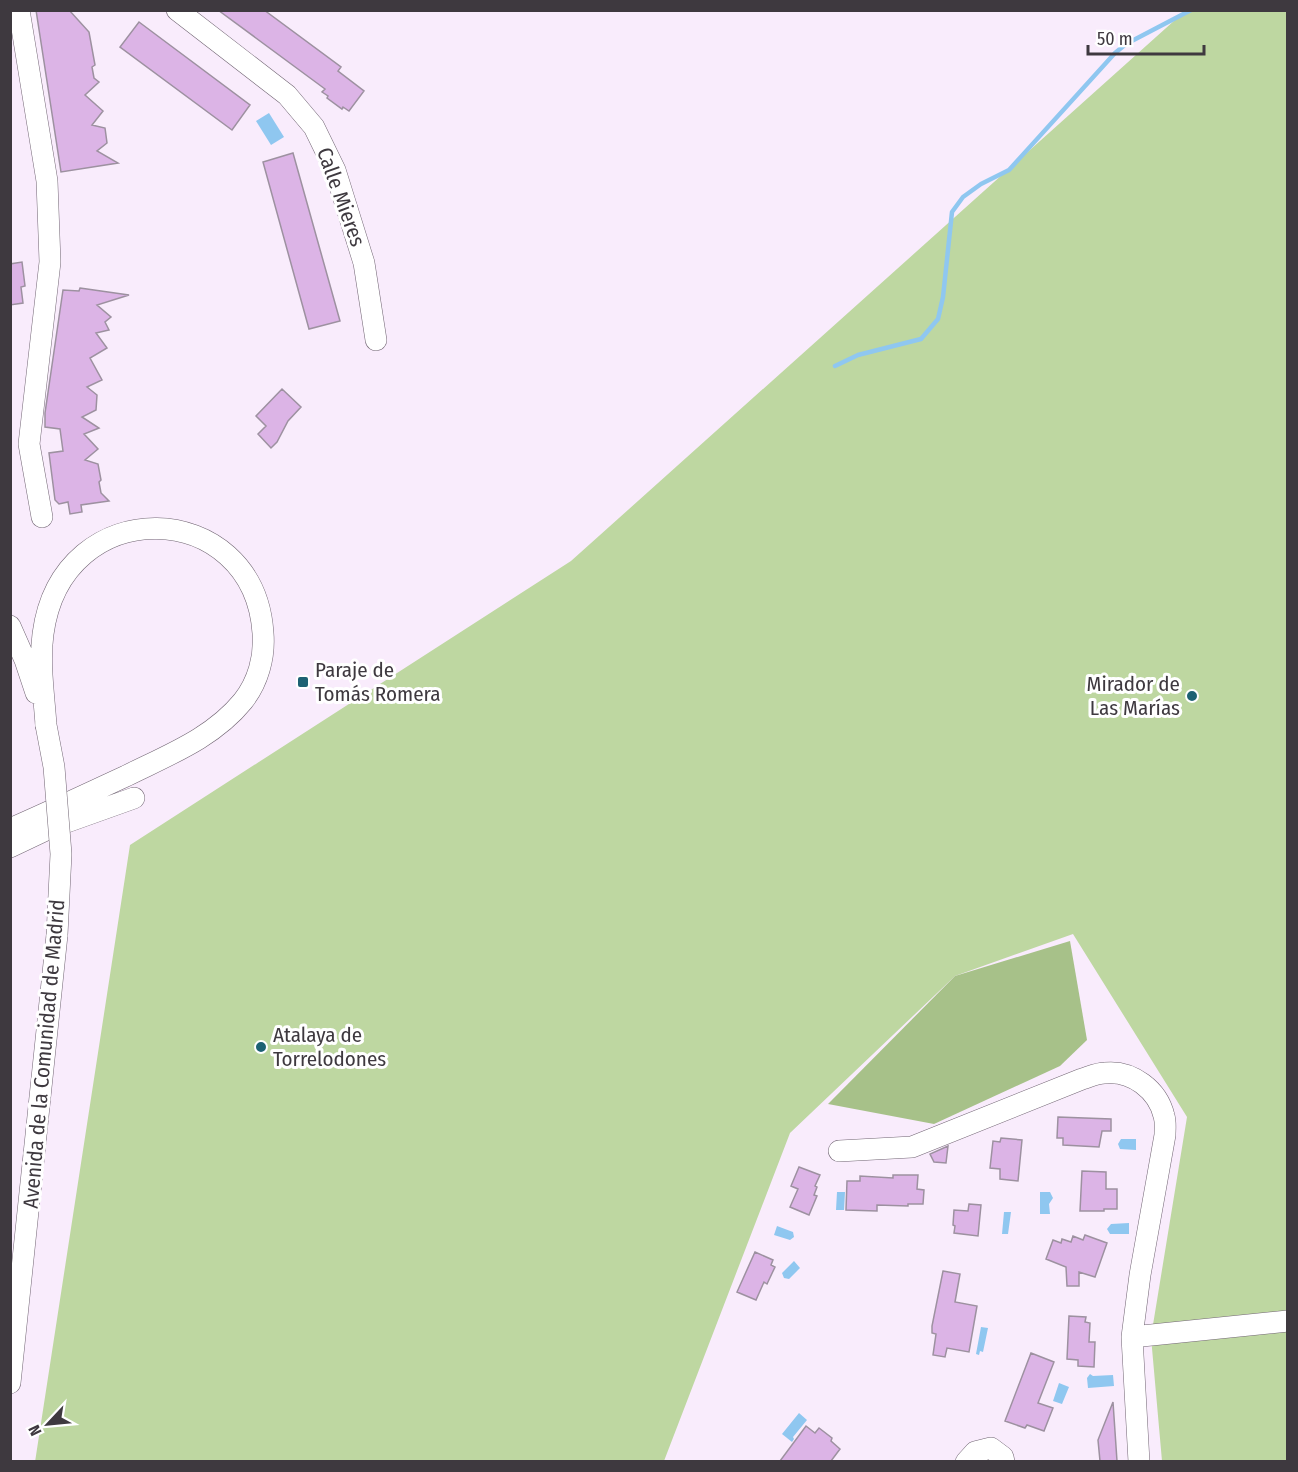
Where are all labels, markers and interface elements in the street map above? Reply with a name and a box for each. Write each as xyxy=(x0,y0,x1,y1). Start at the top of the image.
scale bar xyxy=(1088,18,1204,56)
text: 50 m xyxy=(1097,28,1133,50)
street label: Calle Mieres xyxy=(311,144,371,250)
place label: Paraje de Tomás Romera xyxy=(315,657,440,707)
place label: Mirador de Las Marías xyxy=(1087,671,1180,721)
marker: Paraje de Tomás Romera xyxy=(296,675,310,689)
marker: Mirador de Las Marías xyxy=(1185,689,1199,703)
street label: Avenida de la Comunidad de Madrid xyxy=(18,898,70,1210)
place label: Atalaya de Torrelodones xyxy=(273,1022,386,1072)
marker: Atalaya de Torrelodones xyxy=(254,1040,268,1054)
north arrow xyxy=(18,1394,78,1454)
text: N xyxy=(24,1422,46,1439)

